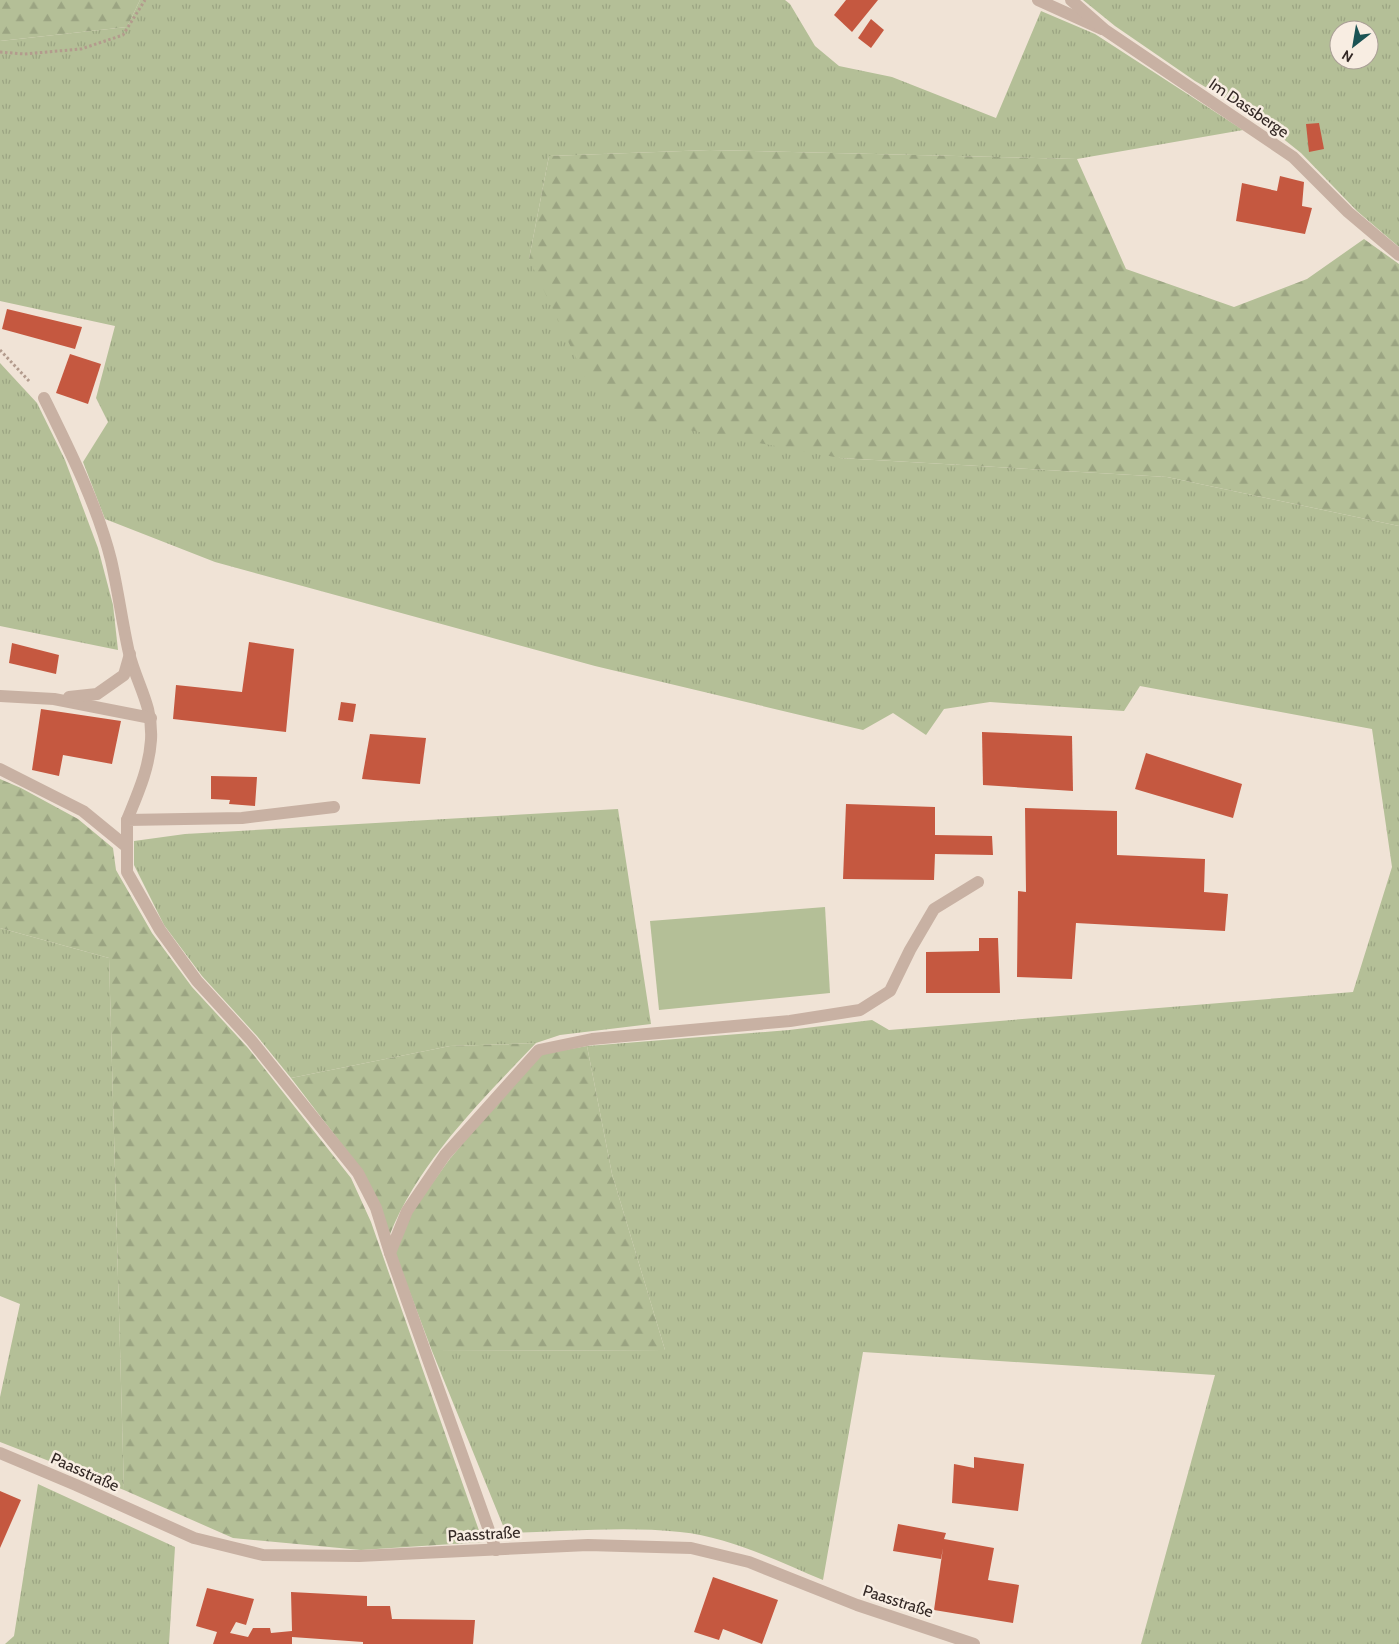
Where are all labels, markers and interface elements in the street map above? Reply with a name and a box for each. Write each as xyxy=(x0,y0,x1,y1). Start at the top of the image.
north arrow xyxy=(1329,20,1379,70)
text: N xyxy=(1338,46,1356,66)
street label: Im Dassberge xyxy=(1205,74,1293,142)
street label: Paasstraße xyxy=(48,1448,122,1496)
street label: Paasstraße xyxy=(447,1523,521,1545)
street label: Paasstraße xyxy=(860,1581,936,1621)

